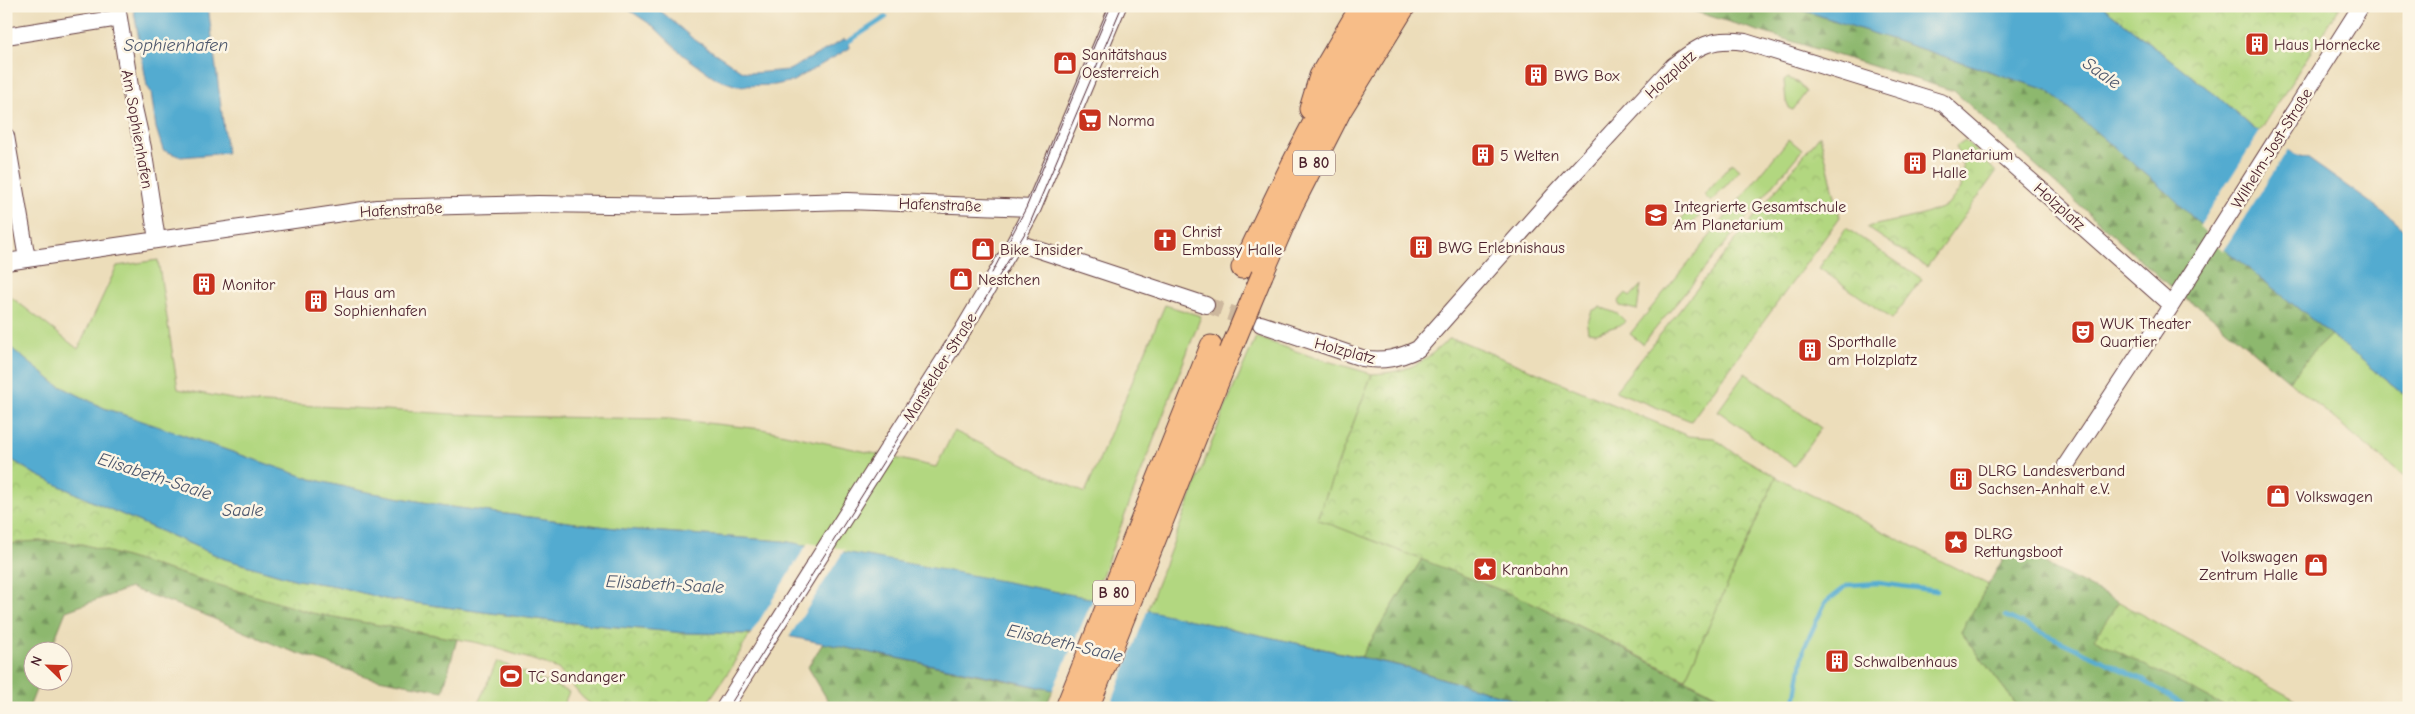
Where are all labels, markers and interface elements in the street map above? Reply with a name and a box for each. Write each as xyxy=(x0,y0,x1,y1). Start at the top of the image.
building icon: Haus Hornecke xyxy=(2244,31,2270,57)
water label: Sophienhafen xyxy=(124,35,228,56)
place label: Haus Hornecke xyxy=(2274,36,2380,54)
place label: Sanitätshaus Oesterreich xyxy=(1082,46,1167,82)
street label: Holzplatz xyxy=(1642,47,1700,103)
shop icon: Sanitätshaus Oesterreich xyxy=(1052,50,1078,76)
water label: Saale xyxy=(2079,53,2125,94)
building icon: BWG Box xyxy=(1523,62,1549,88)
place label: BWG Box xyxy=(1554,67,1620,85)
street label: Am Sophienhafen xyxy=(118,68,156,190)
street label: Wilhelm-Jost-Straße xyxy=(2228,85,2316,212)
supermarket icon: Norma xyxy=(1077,107,1103,133)
place label: Norma xyxy=(1108,112,1155,130)
building icon: 5 Welten xyxy=(1470,142,1496,168)
place label: Planetarium Halle xyxy=(1932,146,2013,182)
place label: 5 Welten xyxy=(1500,147,1559,165)
road number: B 80 xyxy=(1293,150,1335,176)
building icon: Planetarium Halle xyxy=(1902,150,1928,176)
street label: Holzplatz xyxy=(2030,179,2089,234)
street label: Hafenstraße xyxy=(898,195,982,215)
place label: Integrierte Gesamtschule Am Planetarium xyxy=(1674,198,1846,234)
street label: Hafenstraße xyxy=(359,199,443,221)
school or university icon: Integrierte Gesamtschule Am Planetarium xyxy=(1643,202,1669,228)
place label: Christ Embassy Halle xyxy=(1182,223,1282,259)
church icon: Christ Embassy Halle xyxy=(1152,227,1178,253)
building icon: BWG Erlebnishaus xyxy=(1408,234,1434,260)
shop icon: Bike Insider xyxy=(970,236,996,262)
place label: BWG Erlebnishaus xyxy=(1438,239,1565,257)
place label: Bike Insider xyxy=(1000,241,1083,259)
shop icon: Nestchen xyxy=(948,266,974,292)
building icon: Monitor xyxy=(191,271,217,297)
place label: Nestchen xyxy=(978,271,1040,289)
place label: Monitor xyxy=(222,276,276,294)
place label: Haus am Sophienhafen xyxy=(334,284,427,320)
building icon: Haus am Sophienhafen xyxy=(303,288,329,314)
street label: Mansfelder Straße xyxy=(899,310,981,425)
place label: WUK Theater Quartier xyxy=(2100,315,2192,351)
theatre icon: WUK Theater Quartier xyxy=(2070,319,2096,345)
place label: Sporthalle am Holzplatz xyxy=(1828,333,1917,369)
street label: Holzplatz xyxy=(1312,334,1377,368)
building icon: Sporthalle am Holzplatz xyxy=(1797,337,1823,363)
water label: Elisabeth-Saale xyxy=(95,448,214,505)
place label: DLRG Landesverband Sachsen-Anhalt e.V. xyxy=(1978,462,2125,498)
building icon: DLRG Landesverband Sachsen-Anhalt e.V. xyxy=(1948,466,1974,492)
shop icon: Volkswagen xyxy=(2265,483,2291,509)
place label: Volkswagen xyxy=(2296,488,2373,506)
water label: Saale xyxy=(222,500,264,521)
place label: DLRG Rettungsboot xyxy=(1974,525,2063,561)
place icon: DLRG Rettungsboot xyxy=(1943,529,1969,555)
place label: Volkswagen Zentrum Halle xyxy=(2199,548,2298,584)
shop icon: Volkswagen Zentrum Halle xyxy=(2303,552,2329,578)
place icon: Kranbahn xyxy=(1472,556,1498,582)
place label: Kranbahn xyxy=(1502,561,1568,579)
water label: Elisabeth-Saale xyxy=(605,571,725,598)
road number: B 80 xyxy=(1093,580,1135,606)
water label: Elisabeth-Saale xyxy=(1005,620,1125,667)
north arrow xyxy=(22,642,72,692)
building icon: Schwalbenhaus xyxy=(1824,648,1850,674)
place label: Schwalbenhaus xyxy=(1854,653,1958,671)
text: N xyxy=(27,654,46,669)
sports icon: TC Sandanger xyxy=(498,663,524,689)
place label: TC Sandanger xyxy=(528,668,626,686)

